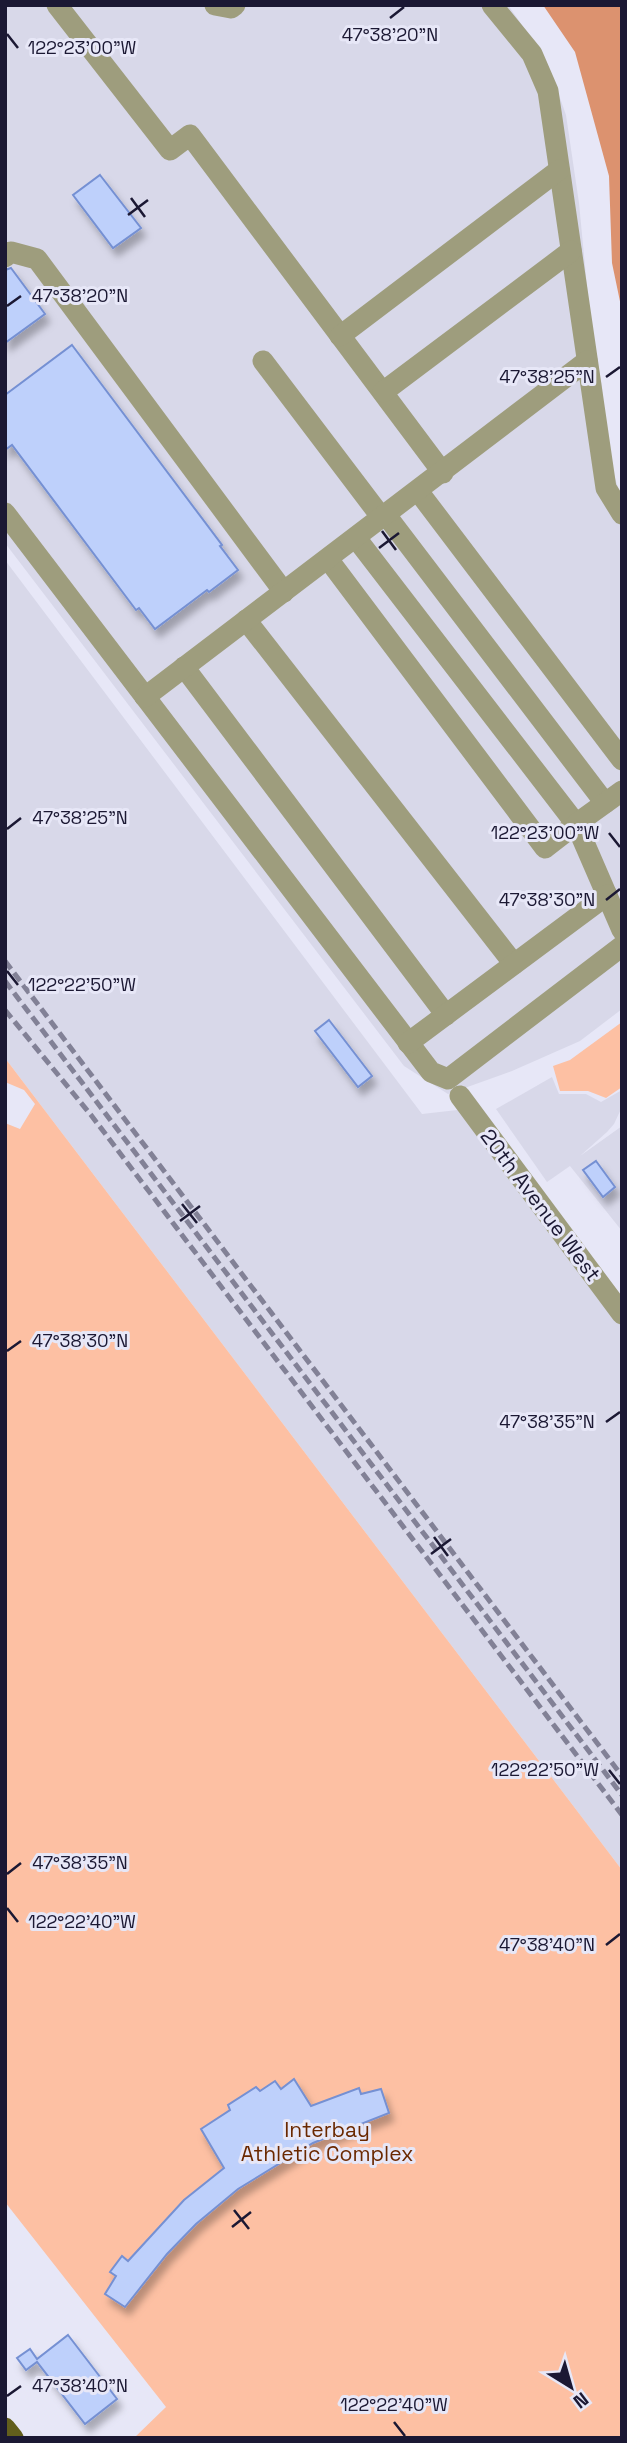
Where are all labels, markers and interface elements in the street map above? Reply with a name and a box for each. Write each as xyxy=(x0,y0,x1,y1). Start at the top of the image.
text: 47°38'20"N xyxy=(342,23,438,46)
text: 122°23'00"W xyxy=(28,36,137,59)
text: 47°38'20"N xyxy=(32,284,128,307)
text: 47°38'25"N xyxy=(499,365,595,388)
text: 47°38'25"N xyxy=(32,806,128,829)
text: 122°23'00"W xyxy=(491,821,600,844)
text: 47°38'30"N xyxy=(499,888,595,911)
text: 122°22'50"W xyxy=(28,973,136,996)
street label: 20th Avenue West xyxy=(475,1123,607,1287)
text: 47°38'30"N xyxy=(32,1329,128,1352)
text: 47°38'35"N xyxy=(499,1410,595,1433)
text: 122°22'50"W xyxy=(491,1758,599,1781)
text: 47°38'35"N xyxy=(32,1851,128,1874)
text: 122°22'40"W xyxy=(28,1910,136,1933)
text: 47°38'40"N xyxy=(499,1933,595,1956)
park label: Interbay Athletic Complex xyxy=(241,2116,413,2167)
north arrow xyxy=(536,2352,606,2422)
text: 47°38'40"N xyxy=(32,2374,128,2397)
text: N xyxy=(568,2386,594,2414)
text: 122°22'40"W xyxy=(340,2393,448,2416)

